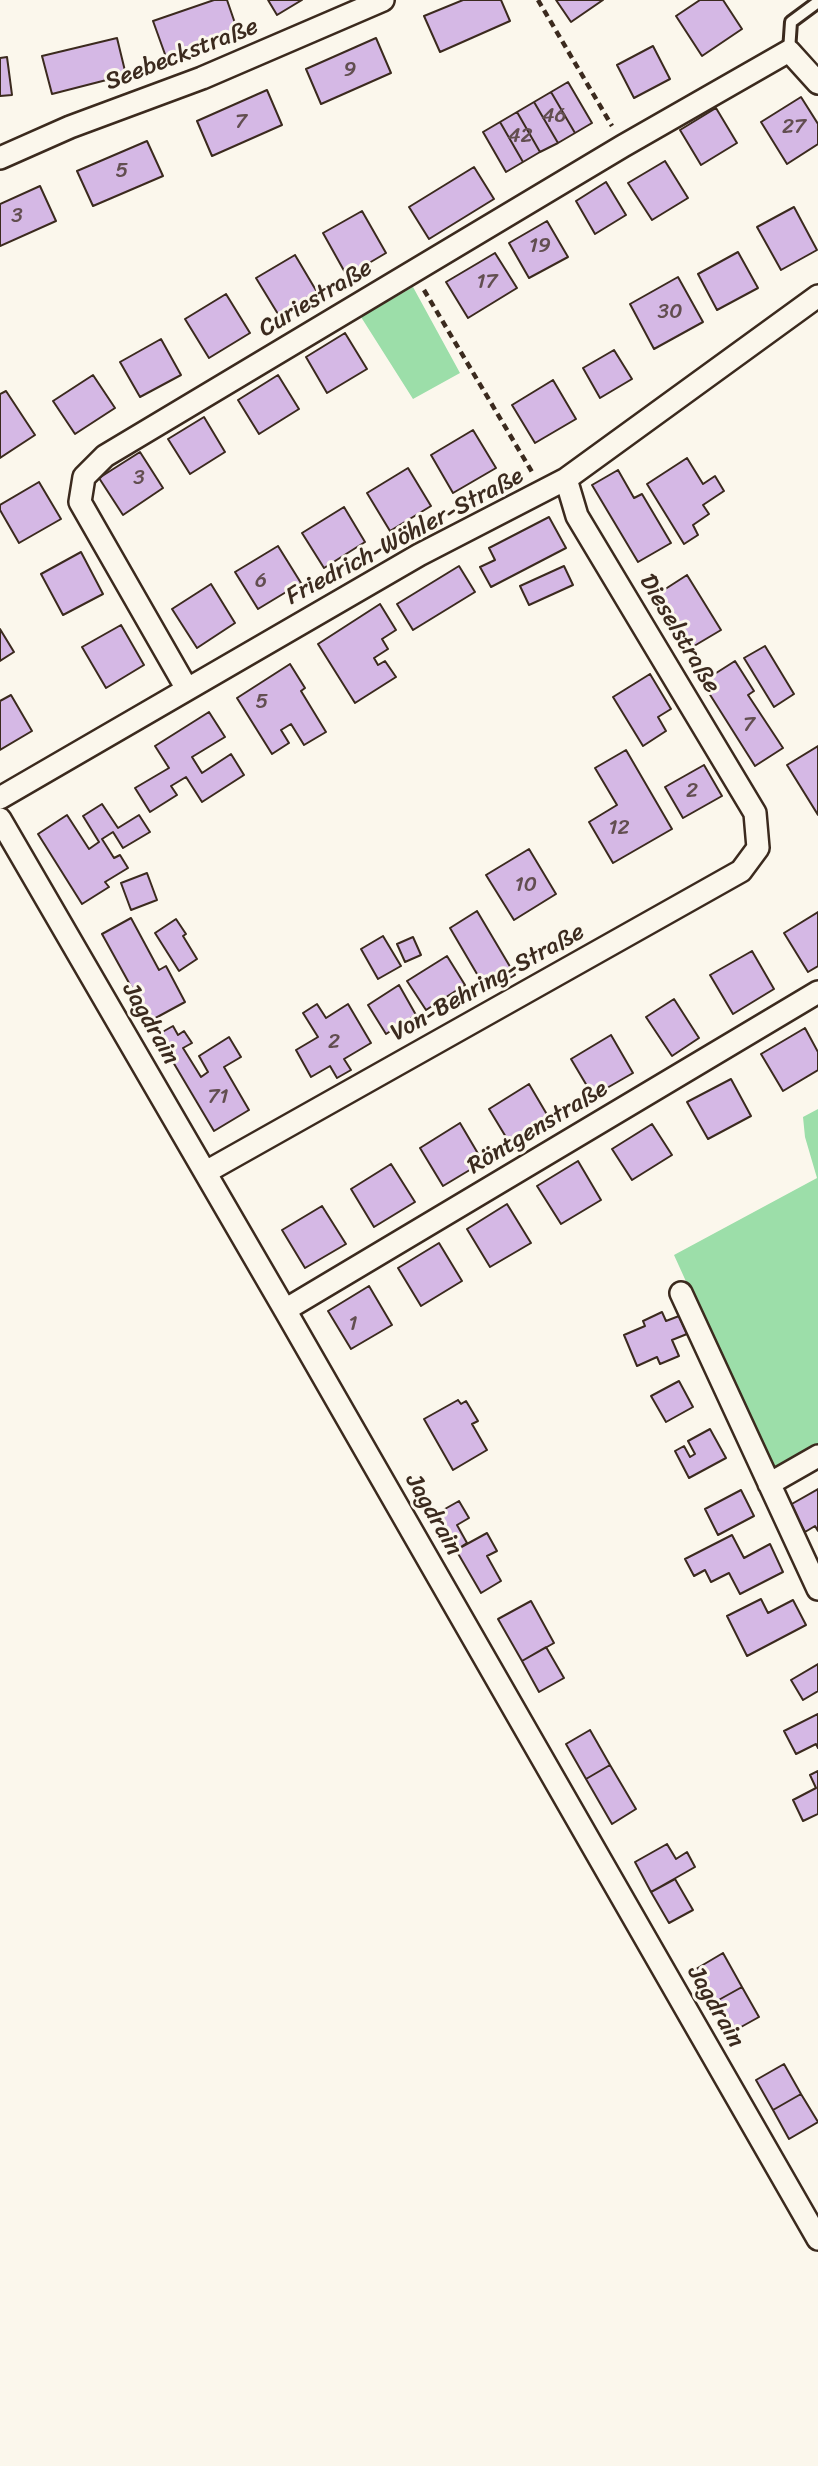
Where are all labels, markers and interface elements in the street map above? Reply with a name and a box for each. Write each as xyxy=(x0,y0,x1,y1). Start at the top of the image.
street label: Seebeckstraße xyxy=(101,13,263,97)
house number: 9 xyxy=(344,58,356,84)
house number: 46 xyxy=(541,104,567,130)
house number: 7 xyxy=(235,110,247,136)
house number: 27 xyxy=(782,115,806,141)
house number: 42 xyxy=(507,124,533,150)
house number: 5 xyxy=(116,159,128,185)
house number: 3 xyxy=(11,204,23,230)
house number: 19 xyxy=(529,234,551,260)
street label: Curiestraße xyxy=(254,254,378,344)
house number: 17 xyxy=(477,270,497,296)
house number: 30 xyxy=(658,300,682,326)
street label: Friedrich-Wöhler-Straße xyxy=(281,462,529,612)
house number: 3 xyxy=(133,466,145,492)
house number: 6 xyxy=(255,569,267,595)
street label: Dieselstraße xyxy=(632,569,726,699)
house number: 5 xyxy=(256,690,268,716)
house number: 7 xyxy=(743,713,755,739)
house number: 2 xyxy=(686,779,698,805)
house number: 12 xyxy=(608,816,630,842)
house number: 10 xyxy=(515,873,537,899)
street label: Von-Behring-Straße xyxy=(386,918,590,1048)
street label: Jagdrain xyxy=(115,978,185,1070)
house number: 2 xyxy=(328,1030,340,1056)
street label: Röntgenstraße xyxy=(463,1075,613,1181)
house number: 71 xyxy=(208,1085,228,1111)
house number: 1 xyxy=(348,1312,358,1338)
street label: Jagdrain xyxy=(398,1469,468,1561)
street label: Jagdrain xyxy=(680,1961,750,2053)

